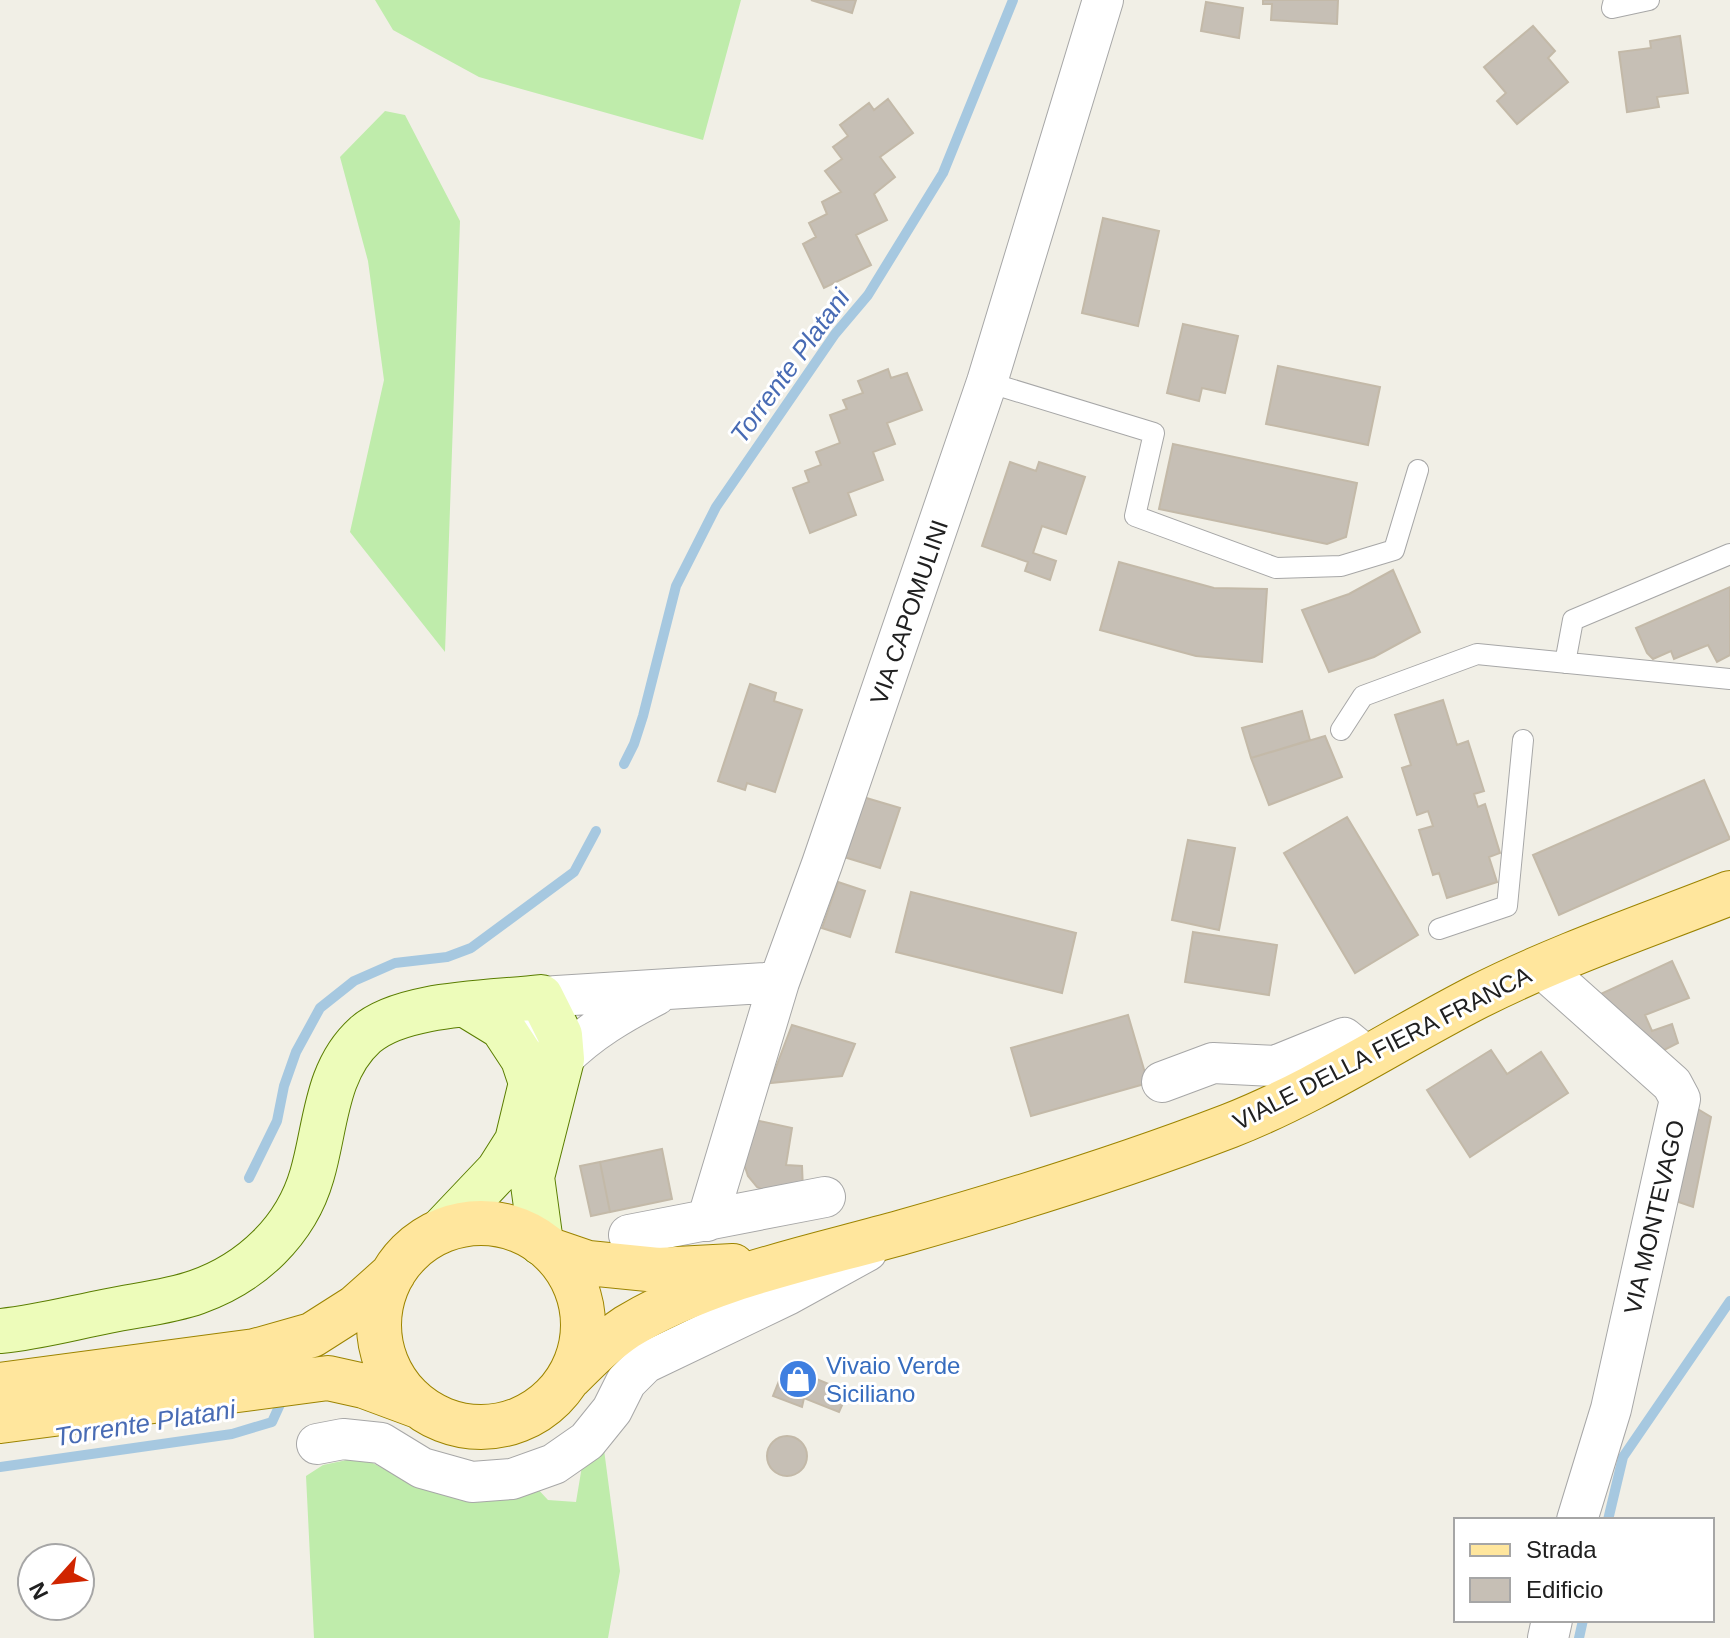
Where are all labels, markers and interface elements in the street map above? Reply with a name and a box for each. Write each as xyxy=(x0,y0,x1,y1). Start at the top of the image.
water label: Torrente Platani xyxy=(724,282,857,449)
street label: VIA CAPOMULINI xyxy=(865,516,953,708)
street label: VIALE DELLA FIERA FRANCA xyxy=(1229,961,1535,1135)
street label: VIA MONTEVAGO xyxy=(1619,1117,1689,1317)
place label: Vivaio Verde Siciliano xyxy=(826,1352,960,1407)
shop icon: Vivaio Verde Siciliano xyxy=(777,1358,819,1400)
water label: Torrente Platani xyxy=(52,1394,239,1452)
legend xyxy=(1454,1518,1714,1622)
text: Strada xyxy=(1526,1536,1597,1563)
north arrow xyxy=(16,1542,96,1622)
text: Edificio xyxy=(1526,1576,1603,1603)
text: N xyxy=(24,1578,53,1604)

